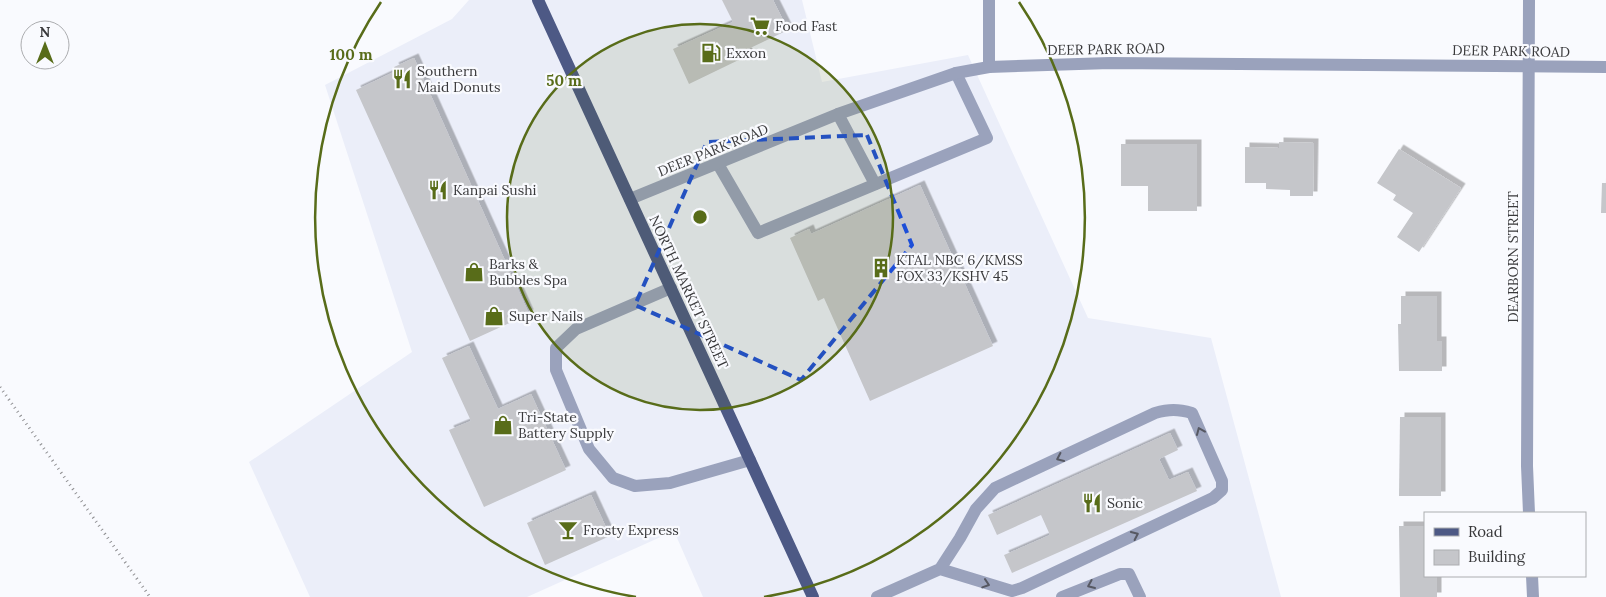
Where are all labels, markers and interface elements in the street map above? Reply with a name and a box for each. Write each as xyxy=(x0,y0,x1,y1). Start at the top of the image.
supermarket icon: Food Fast xyxy=(749,15,771,37)
place label: Food Fast xyxy=(775,17,838,35)
north arrow xyxy=(20,20,70,70)
text: N xyxy=(40,23,51,41)
street label: DEER PARK ROAD xyxy=(1047,39,1165,59)
street label: DEER PARK ROAD xyxy=(1452,41,1570,61)
fuel station icon: Exxon xyxy=(700,42,722,64)
place label: Exxon xyxy=(726,44,767,62)
text: 100 m xyxy=(330,45,373,64)
place label: Southern Maid Donuts xyxy=(417,62,500,96)
restaurant icon: Southern Maid Donuts xyxy=(391,68,413,90)
text: 50 m xyxy=(546,71,582,90)
street label: DEER PARK ROAD xyxy=(655,120,771,180)
restaurant icon: Kanpai Sushi xyxy=(427,179,449,201)
place label: Kanpai Sushi xyxy=(453,181,537,199)
street label: DEARBORN STREET xyxy=(1504,191,1522,323)
centre of rings xyxy=(691,208,709,226)
street label: NORTH MARKET STREET xyxy=(645,212,733,372)
place label: KTAL NBC 6/KMSS FOX 33/KSHV 45 xyxy=(896,251,1023,285)
place label: Barks & Bubbles Spa xyxy=(489,255,567,289)
building icon: KTAL NBC 6/KMSS FOX 33/KSHV 45 xyxy=(870,257,892,279)
shop icon: Barks & Bubbles Spa xyxy=(463,261,485,283)
shop icon: Super Nails xyxy=(483,305,505,327)
place label: Super Nails xyxy=(509,307,583,325)
place label: Tri-State Battery Supply xyxy=(518,408,614,442)
shop icon: Tri-State Battery Supply xyxy=(492,414,514,436)
one-way arrow xyxy=(1196,427,1207,436)
one-way arrow xyxy=(1056,452,1065,462)
restaurant icon: Sonic xyxy=(1081,492,1103,514)
place label: Sonic xyxy=(1107,494,1143,512)
legend xyxy=(1424,512,1586,577)
bar icon: Frosty Express xyxy=(557,519,579,541)
place label: Frosty Express xyxy=(583,521,679,539)
text: Road xyxy=(1468,522,1503,541)
one-way arrow xyxy=(1130,531,1139,541)
text: Building xyxy=(1468,547,1526,566)
one-way arrow xyxy=(1087,578,1096,589)
one-way arrow xyxy=(981,579,990,589)

